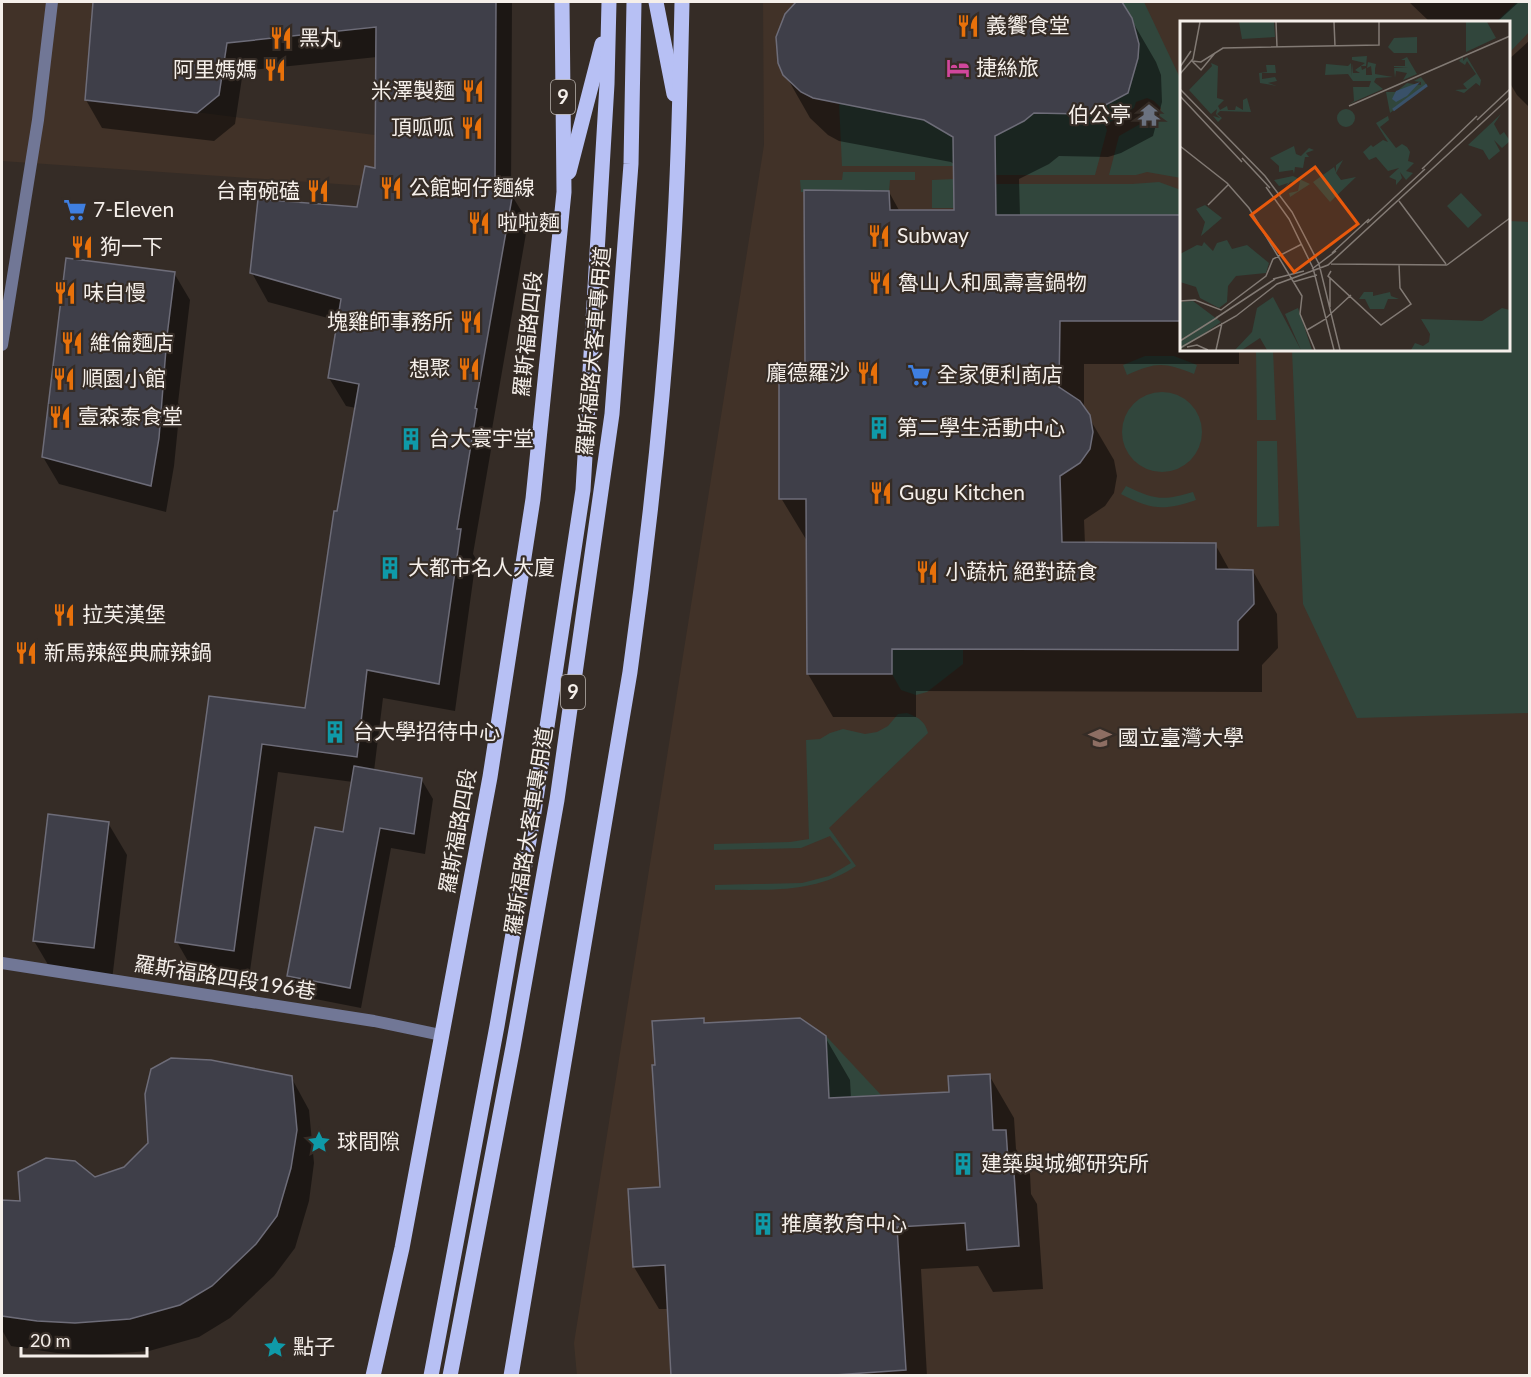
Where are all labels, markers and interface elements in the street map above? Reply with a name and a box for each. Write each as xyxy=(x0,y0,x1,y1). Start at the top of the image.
place label: 義饗食堂 xyxy=(986,12,1070,37)
restaurant icon: 義饗食堂 xyxy=(955,13,981,39)
inset map xyxy=(1180,21,1510,351)
place label: 黑丸 xyxy=(299,24,341,49)
restaurant icon: 黑丸 xyxy=(268,25,294,51)
place label: 捷絲旅 xyxy=(976,54,1039,79)
hotel icon: 捷絲旅 xyxy=(945,55,971,81)
place label: 阿里媽媽 xyxy=(173,56,257,81)
restaurant icon: 阿里媽媽 xyxy=(262,57,288,83)
place label: 米澤製麵 xyxy=(371,77,455,102)
restaurant icon: 米澤製麵 xyxy=(460,78,486,104)
road number: 9 xyxy=(551,80,575,114)
place label: 伯公亭 xyxy=(1068,101,1131,126)
temple icon: 伯公亭 xyxy=(1136,102,1162,128)
place label: 頂呱呱 xyxy=(391,114,454,139)
restaurant icon: 頂呱呱 xyxy=(459,115,485,141)
place label: 公館蚵仔麵線 xyxy=(409,174,535,199)
restaurant icon: 公館蚵仔麵線 xyxy=(378,175,404,201)
place label: 台南碗磕 xyxy=(216,177,300,202)
restaurant icon: 台南碗磕 xyxy=(305,178,331,204)
place label: 7-Eleven xyxy=(93,196,174,221)
supermarket icon: 7-Eleven xyxy=(62,197,88,223)
place label: 啦啦麵 xyxy=(497,209,560,234)
restaurant icon: 啦啦麵 xyxy=(466,210,492,236)
place label: Subway xyxy=(897,222,969,247)
restaurant icon: Subway xyxy=(866,223,892,249)
place label: 狗一下 xyxy=(100,233,163,258)
restaurant icon: 狗一下 xyxy=(69,234,95,260)
street label: 羅斯福路大客車專用道 xyxy=(571,245,614,457)
place label: 魯山人和風壽喜鍋物 xyxy=(898,269,1087,294)
street label: 羅斯福路四段 xyxy=(507,270,546,398)
restaurant icon: 魯山人和風壽喜鍋物 xyxy=(867,270,893,296)
place label: 味自慢 xyxy=(83,279,146,304)
restaurant icon: 味自慢 xyxy=(52,280,78,306)
place label: 塊雞師事務所 xyxy=(327,308,453,333)
restaurant icon: 塊雞師事務所 xyxy=(458,309,484,335)
place label: 維倫麵店 xyxy=(90,329,174,354)
restaurant icon: 維倫麵店 xyxy=(59,330,85,356)
place label: 想聚 xyxy=(409,355,451,380)
restaurant icon: 想聚 xyxy=(456,356,482,382)
place label: 龐德羅沙 xyxy=(766,359,850,384)
restaurant icon: 龐德羅沙 xyxy=(855,360,881,386)
place label: 全家便利商店 xyxy=(937,361,1063,386)
supermarket icon: 全家便利商店 xyxy=(906,362,932,388)
place label: 順園小館 xyxy=(82,365,166,390)
restaurant icon: 順園小館 xyxy=(51,366,77,392)
place label: 壹森泰食堂 xyxy=(78,403,183,428)
restaurant icon: 壹森泰食堂 xyxy=(47,404,73,430)
place label: 第二學生活動中心 xyxy=(897,414,1065,439)
building icon: 第二學生活動中心 xyxy=(866,415,892,441)
place label: 台大寰宇堂 xyxy=(429,425,534,450)
building icon: 台大寰宇堂 xyxy=(398,426,424,452)
place label: Gugu Kitchen xyxy=(899,479,1025,504)
restaurant icon: Gugu Kitchen xyxy=(868,480,894,506)
place label: 大都市名人大廈 xyxy=(408,554,555,579)
building icon: 大都市名人大廈 xyxy=(377,555,403,581)
place label: 小蔬杭 絕對蔬食 xyxy=(945,558,1097,583)
restaurant icon: 小蔬杭 絕對蔬食 xyxy=(914,559,940,585)
place label: 拉芙漢堡 xyxy=(82,601,166,626)
restaurant icon: 拉芙漢堡 xyxy=(51,602,77,628)
place label: 新馬辣經典麻辣鍋 xyxy=(44,639,212,664)
restaurant icon: 新馬辣經典麻辣鍋 xyxy=(13,640,39,666)
road number: 9 xyxy=(561,675,585,709)
place label: 台大學招待中心 xyxy=(353,718,500,743)
building icon: 台大學招待中心 xyxy=(322,719,348,745)
place label: 國立臺灣大學 xyxy=(1118,724,1244,749)
street label: 羅斯福路大客車專用道 xyxy=(499,725,556,936)
school or university icon: 國立臺灣大學 xyxy=(1087,725,1113,751)
street label: 羅斯福路四段 xyxy=(433,767,480,895)
street label: 羅斯福路四段196巷 xyxy=(133,950,318,1003)
place label: 球間隙 xyxy=(337,1128,400,1153)
place icon: 球間隙 xyxy=(306,1129,332,1155)
place label: 建築與城鄉研究所 xyxy=(981,1150,1149,1175)
building icon: 建築與城鄉研究所 xyxy=(950,1151,976,1177)
place label: 推廣教育中心 xyxy=(781,1210,907,1235)
building icon: 推廣教育中心 xyxy=(750,1211,776,1237)
scale bar xyxy=(21,1320,147,1358)
text: 20 m xyxy=(30,1329,70,1351)
place label: 點子 xyxy=(293,1333,335,1358)
place icon: 點子 xyxy=(262,1334,288,1360)

